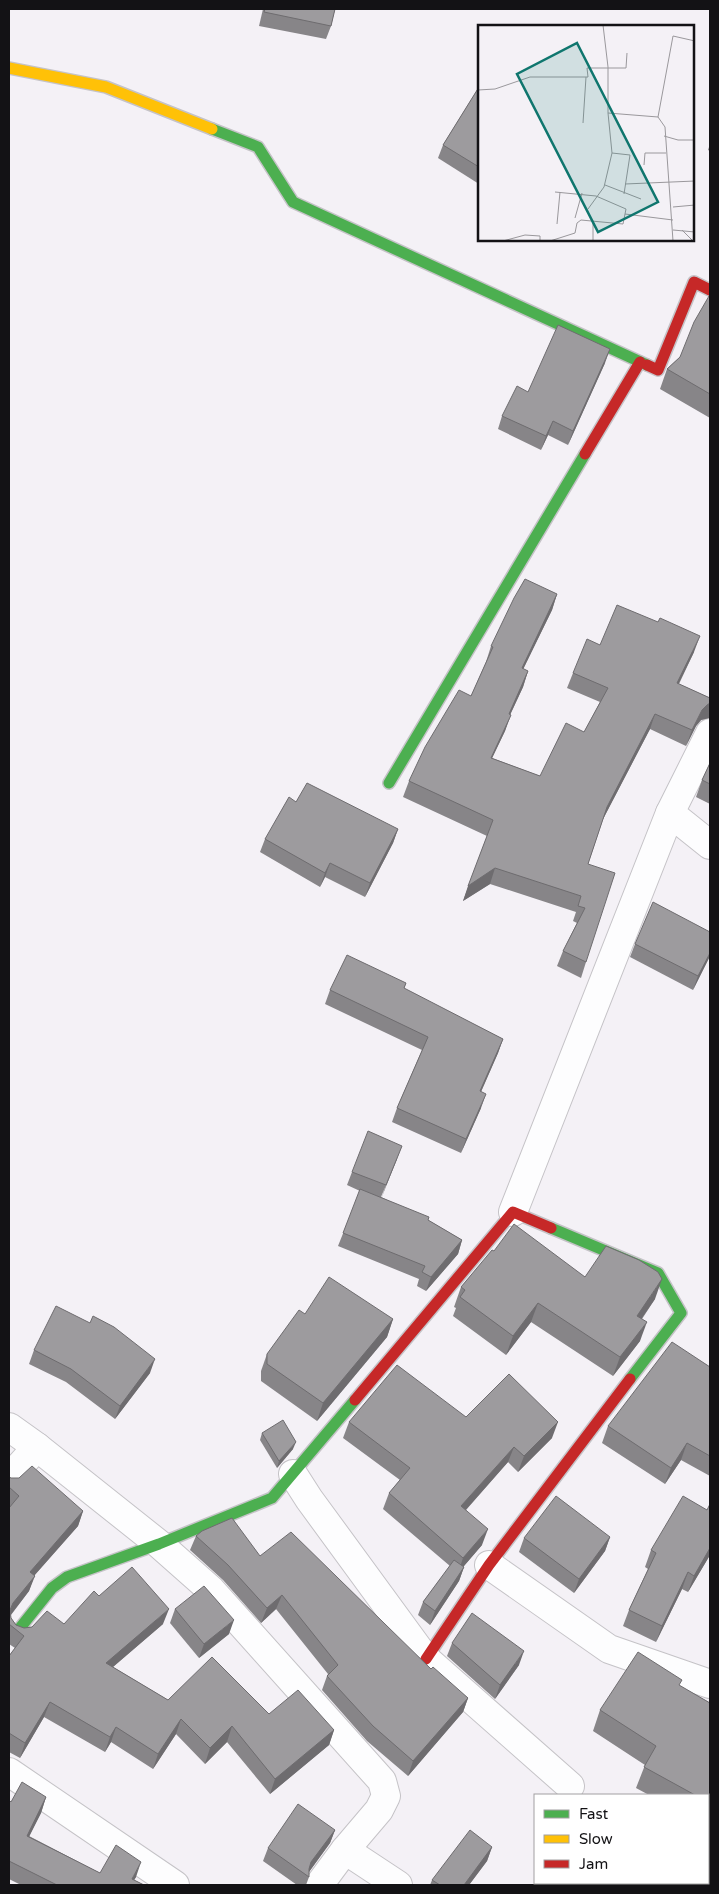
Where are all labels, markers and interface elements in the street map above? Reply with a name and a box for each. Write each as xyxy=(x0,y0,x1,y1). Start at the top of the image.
inset map xyxy=(478,25,694,241)
legend xyxy=(534,1794,709,1884)
text: Fast xyxy=(579,1805,609,1823)
text: Slow xyxy=(579,1830,613,1848)
text: Jam xyxy=(579,1855,608,1873)

